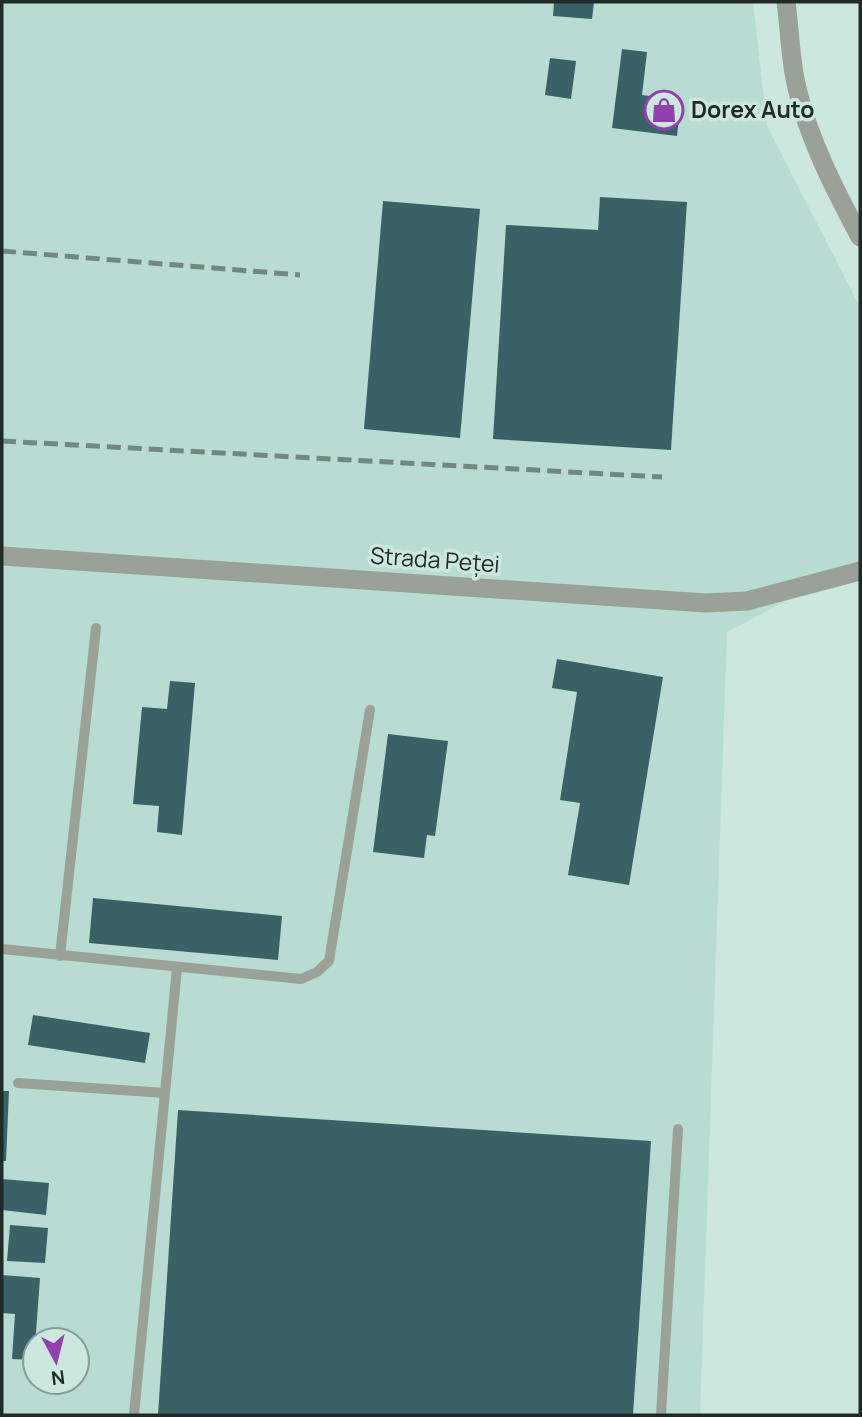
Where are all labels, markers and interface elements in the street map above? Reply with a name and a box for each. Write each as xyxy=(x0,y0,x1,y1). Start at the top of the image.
shop icon: Dorex Auto xyxy=(643,89,685,131)
place label: Dorex Auto xyxy=(691,93,814,125)
street label: Strada Peței xyxy=(369,539,501,579)
north arrow xyxy=(21,1326,91,1396)
text: N xyxy=(50,1364,66,1392)

